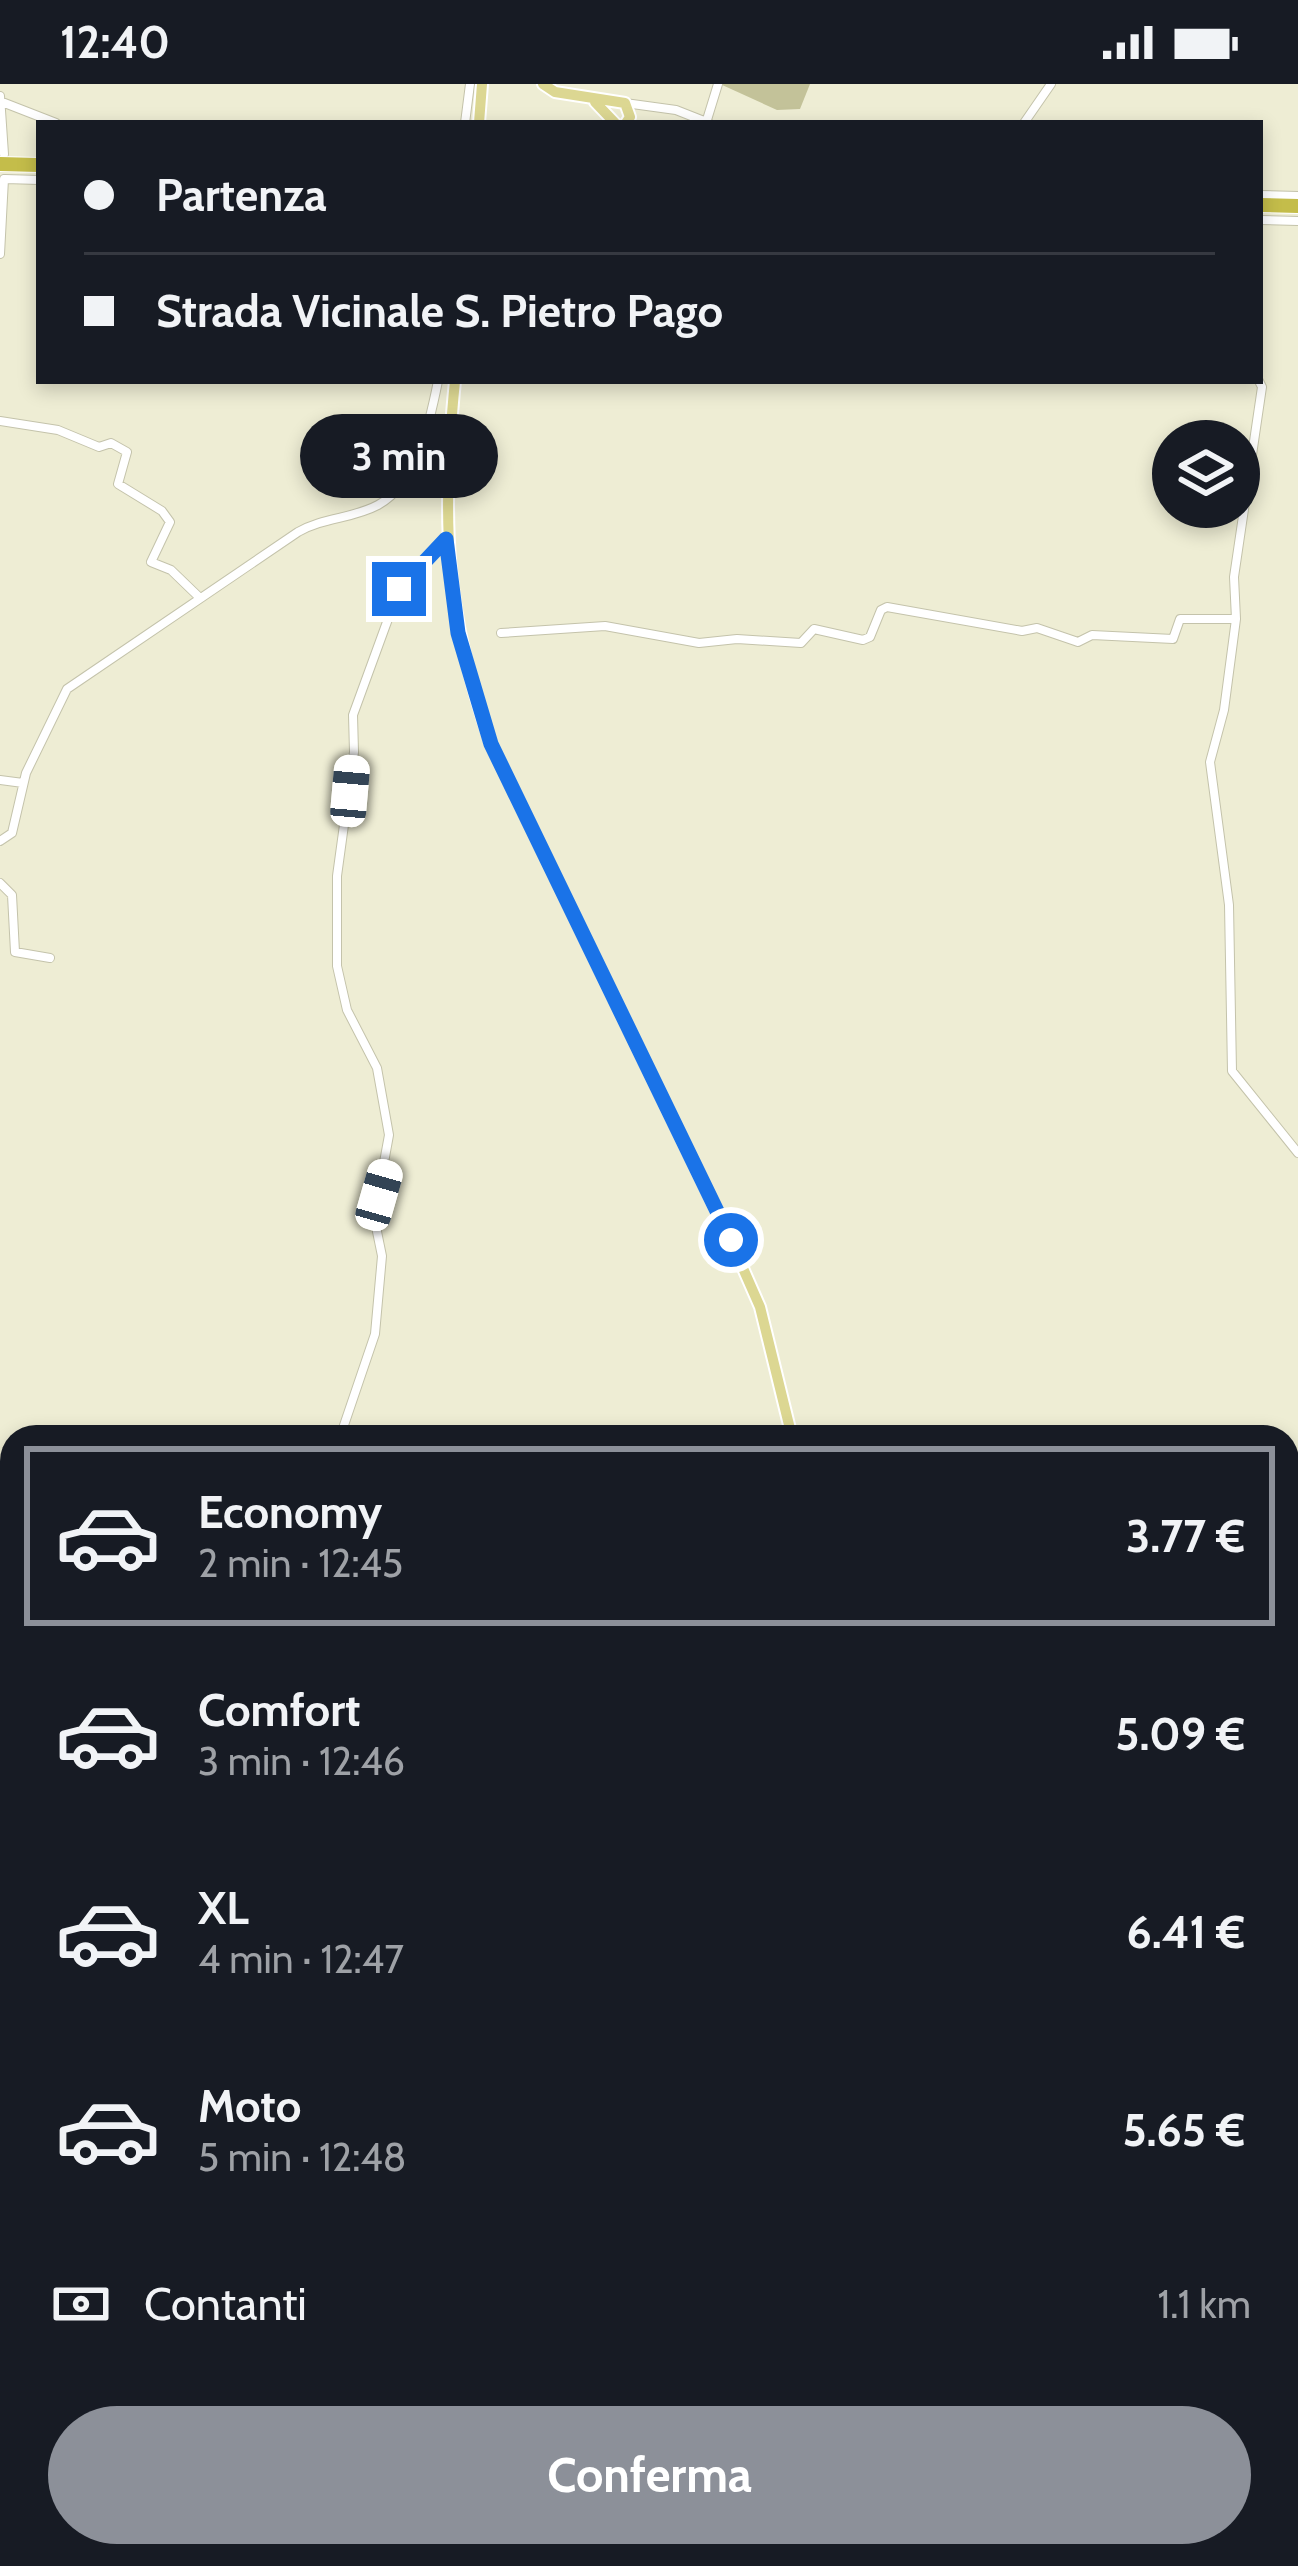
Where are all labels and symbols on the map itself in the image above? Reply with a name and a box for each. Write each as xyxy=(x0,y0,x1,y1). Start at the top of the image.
callout: 3 min xyxy=(300,415,498,499)
route end xyxy=(372,562,426,616)
car xyxy=(329,754,371,828)
car xyxy=(352,1155,406,1235)
route start xyxy=(704,1213,758,1267)

